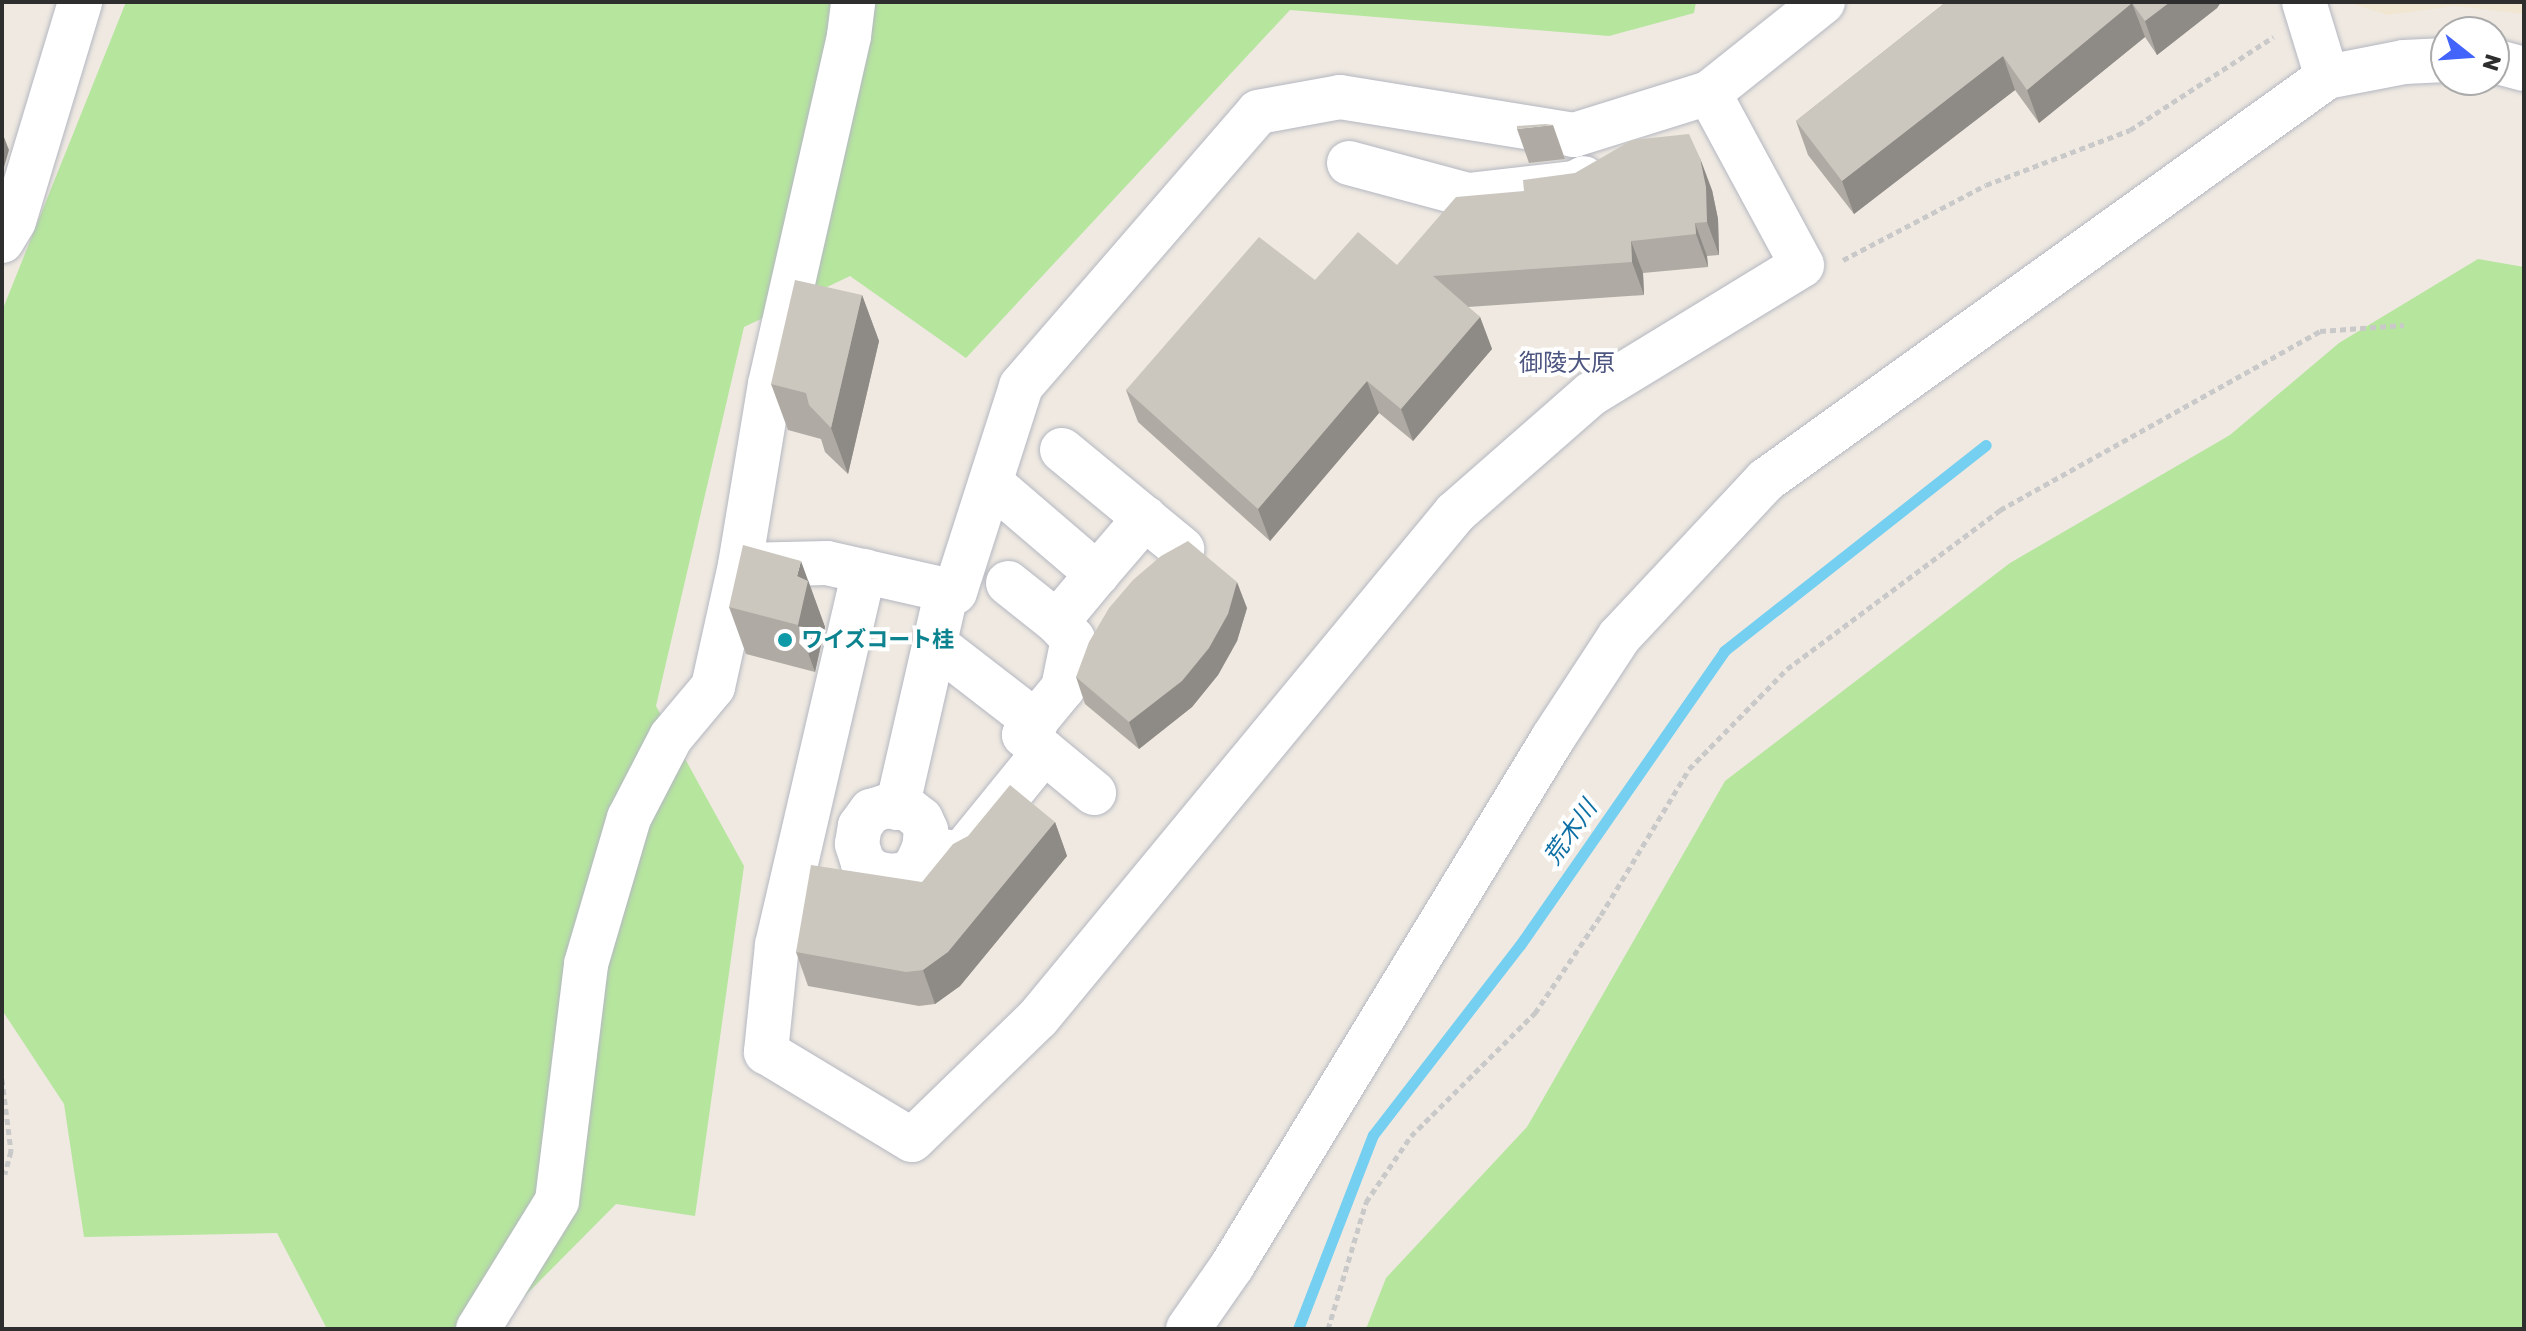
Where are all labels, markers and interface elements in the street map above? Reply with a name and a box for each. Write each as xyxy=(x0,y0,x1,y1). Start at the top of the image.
north arrow xyxy=(2430,16,2510,96)
text: N xyxy=(2476,51,2507,74)
district label: 御陵大原 xyxy=(1519,350,1615,378)
place label: ワイズコート桂 xyxy=(801,627,955,653)
marker: ワイズコート桂 xyxy=(776,631,794,649)
water label: 荒木川 xyxy=(1539,795,1603,871)

